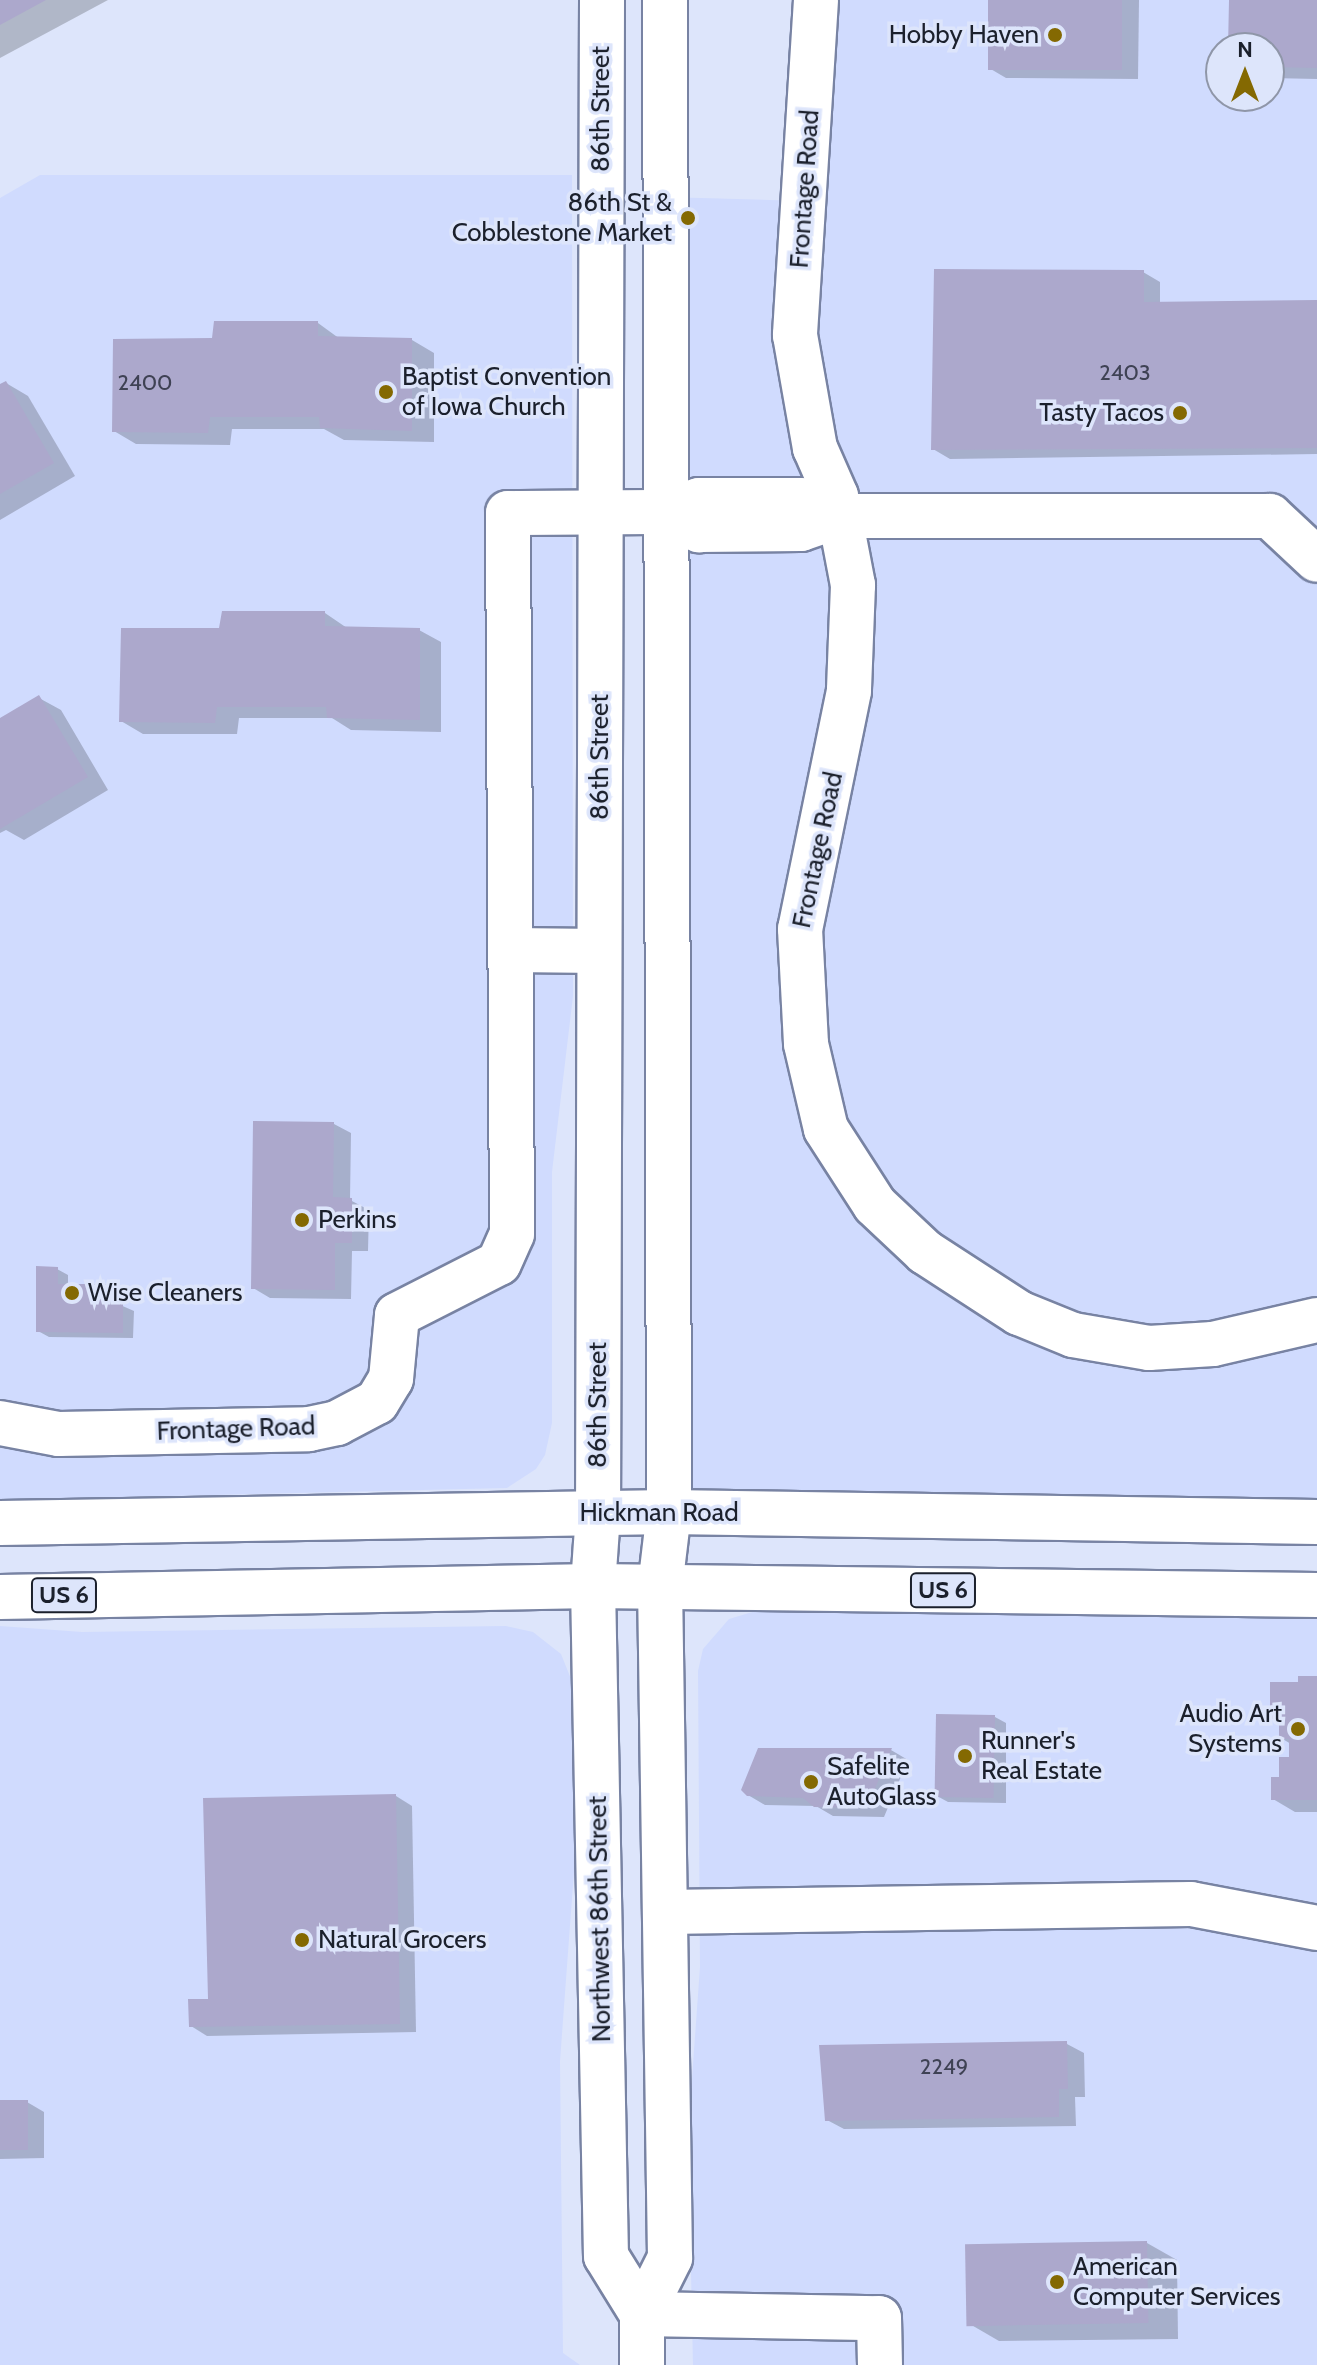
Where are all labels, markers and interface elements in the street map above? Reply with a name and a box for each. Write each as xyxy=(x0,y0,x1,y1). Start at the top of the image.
place label: Hobby Haven xyxy=(889,19,1039,51)
marker: Hobby Haven xyxy=(1046,26,1064,44)
north arrow xyxy=(1205,32,1285,112)
text: N xyxy=(1237,36,1253,63)
street label: 86th Street xyxy=(585,46,617,172)
street label: Frontage Road xyxy=(784,109,826,269)
place label: 86th St & Cobblestone Market xyxy=(452,187,672,248)
marker: 86th St & Cobblestone Market xyxy=(679,209,697,227)
house number: 2403 xyxy=(1099,360,1151,386)
place label: Baptist Convention of Iowa Church xyxy=(402,361,611,422)
house number: 2400 xyxy=(118,370,172,396)
marker: Baptist Convention of Iowa Church xyxy=(377,383,395,401)
place label: Tasty Tacos xyxy=(1039,397,1164,429)
marker: Tasty Tacos xyxy=(1171,404,1189,422)
street label: 86th Street xyxy=(584,694,616,820)
street label: Frontage Road xyxy=(786,769,850,931)
place label: Perkins xyxy=(318,1204,397,1236)
marker: Perkins xyxy=(293,1211,311,1229)
place label: Wise Cleaners xyxy=(88,1277,243,1309)
marker: Wise Cleaners xyxy=(63,1284,81,1302)
street label: 86th Street xyxy=(582,1342,614,1468)
street label: Frontage Road xyxy=(156,1411,316,1447)
street label: Hickman Road xyxy=(579,1497,739,1529)
road number: US 6 xyxy=(909,1570,977,1610)
road number: US 6 xyxy=(30,1575,98,1615)
place label: Audio Art Systems xyxy=(1180,1698,1282,1760)
marker: Audio Art Systems xyxy=(1289,1720,1307,1738)
place label: Runner's Real Estate xyxy=(981,1725,1102,1786)
marker: Runner's Real Estate xyxy=(956,1747,974,1765)
place label: Safelite AutoGlass xyxy=(827,1751,936,1812)
marker: Safelite AutoGlass xyxy=(802,1773,820,1791)
street label: Northwest 86th Street xyxy=(582,1795,618,2043)
place label: Natural Grocers xyxy=(318,1924,487,1956)
marker: Natural Grocers xyxy=(293,1931,311,1949)
house number: 2249 xyxy=(920,2054,968,2080)
place label: American Computer Services xyxy=(1073,2251,1281,2312)
marker: American Computer Services xyxy=(1048,2273,1066,2291)

